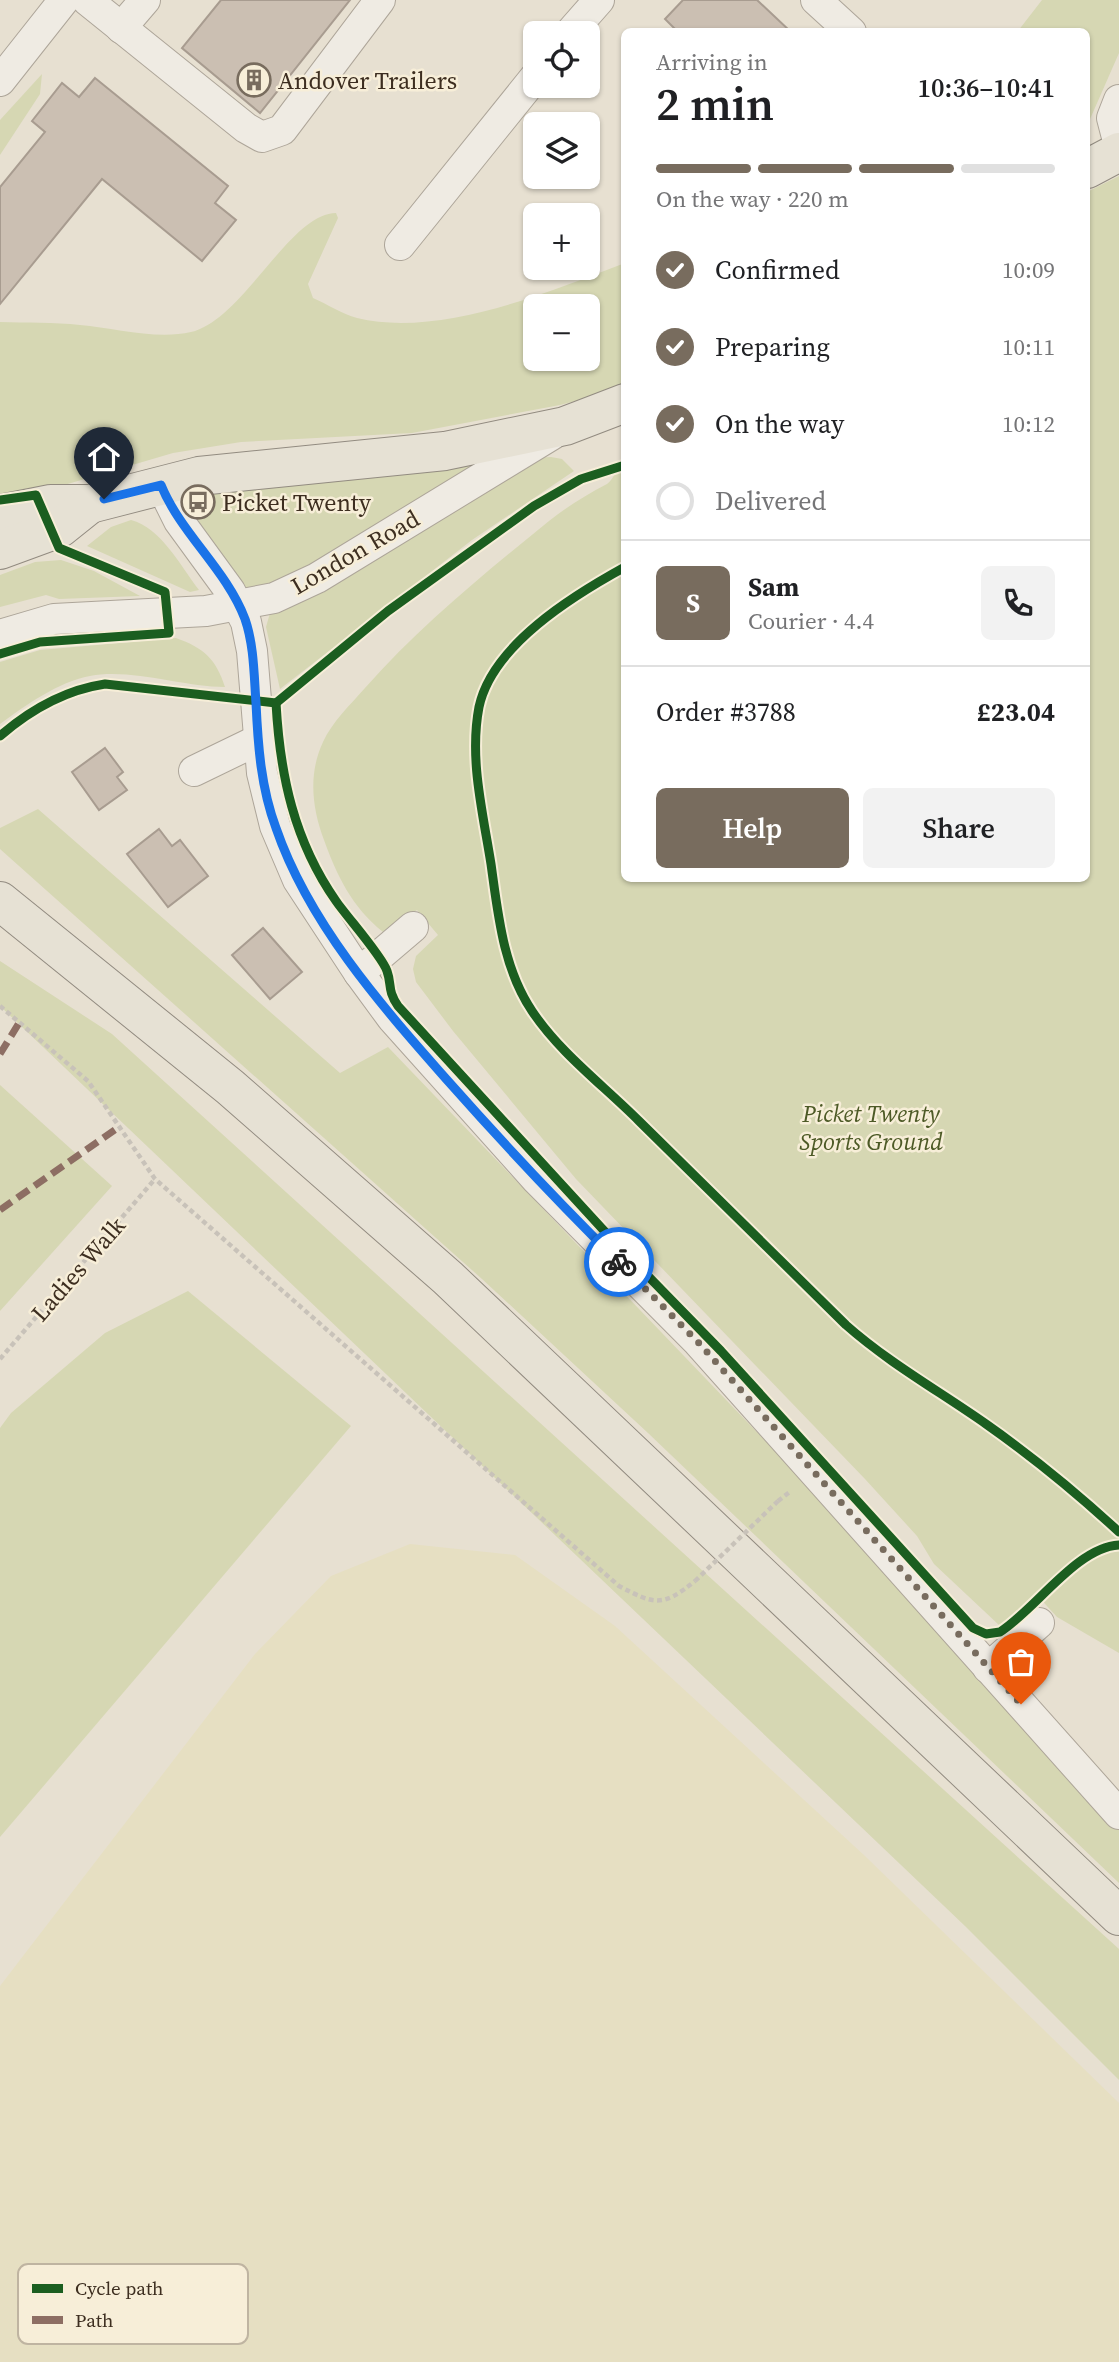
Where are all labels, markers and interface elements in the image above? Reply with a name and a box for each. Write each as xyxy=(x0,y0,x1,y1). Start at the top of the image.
map controls xyxy=(523,21,600,371)
button: locate xyxy=(523,21,600,98)
text: Arriving in xyxy=(656,46,768,78)
building icon: Andover Trailers xyxy=(235,61,273,99)
place label: Andover Trailers xyxy=(278,64,457,97)
text: 10:36–10:41 xyxy=(918,70,1055,106)
text: 2 min xyxy=(656,72,774,135)
button: layers xyxy=(523,112,600,189)
text: On the way · 220 m xyxy=(656,183,849,215)
button: + xyxy=(523,203,600,280)
icon: check xyxy=(656,251,694,289)
text: Confirmed xyxy=(715,252,840,288)
text: 10:09 xyxy=(1002,254,1055,286)
button: − xyxy=(523,294,600,371)
icon: check xyxy=(656,328,694,366)
text: Preparing xyxy=(715,329,830,365)
text: 10:11 xyxy=(1002,331,1055,363)
icon: check xyxy=(656,405,694,443)
text: On the way xyxy=(715,406,844,442)
text: 10:12 xyxy=(1002,408,1055,440)
pin xyxy=(74,427,134,499)
icon: home xyxy=(85,438,123,476)
bus stop icon: Picket Twenty xyxy=(179,483,217,521)
text: Delivered xyxy=(715,483,826,519)
place label: Picket Twenty xyxy=(222,486,372,519)
street label: London Road xyxy=(285,502,426,602)
button: phone xyxy=(981,566,1055,640)
text: Sam xyxy=(748,569,799,605)
text: S xyxy=(686,585,700,621)
text: Courier · 4.4 xyxy=(748,605,874,637)
text: Order #3788 xyxy=(656,694,796,730)
text: £23.04 xyxy=(977,694,1055,730)
button: Help xyxy=(656,788,849,868)
button: Share xyxy=(863,788,1055,868)
park label: Picket Twenty Sports Ground xyxy=(799,1097,943,1158)
street label: Ladies Walk xyxy=(23,1209,133,1328)
courier xyxy=(584,1227,654,1297)
icon: bike xyxy=(600,1243,638,1281)
pin xyxy=(991,1632,1051,1704)
icon: bag xyxy=(1002,1643,1040,1681)
legend xyxy=(18,2264,248,2344)
text: Cycle path xyxy=(75,2275,164,2301)
text: Path xyxy=(75,2307,113,2333)

